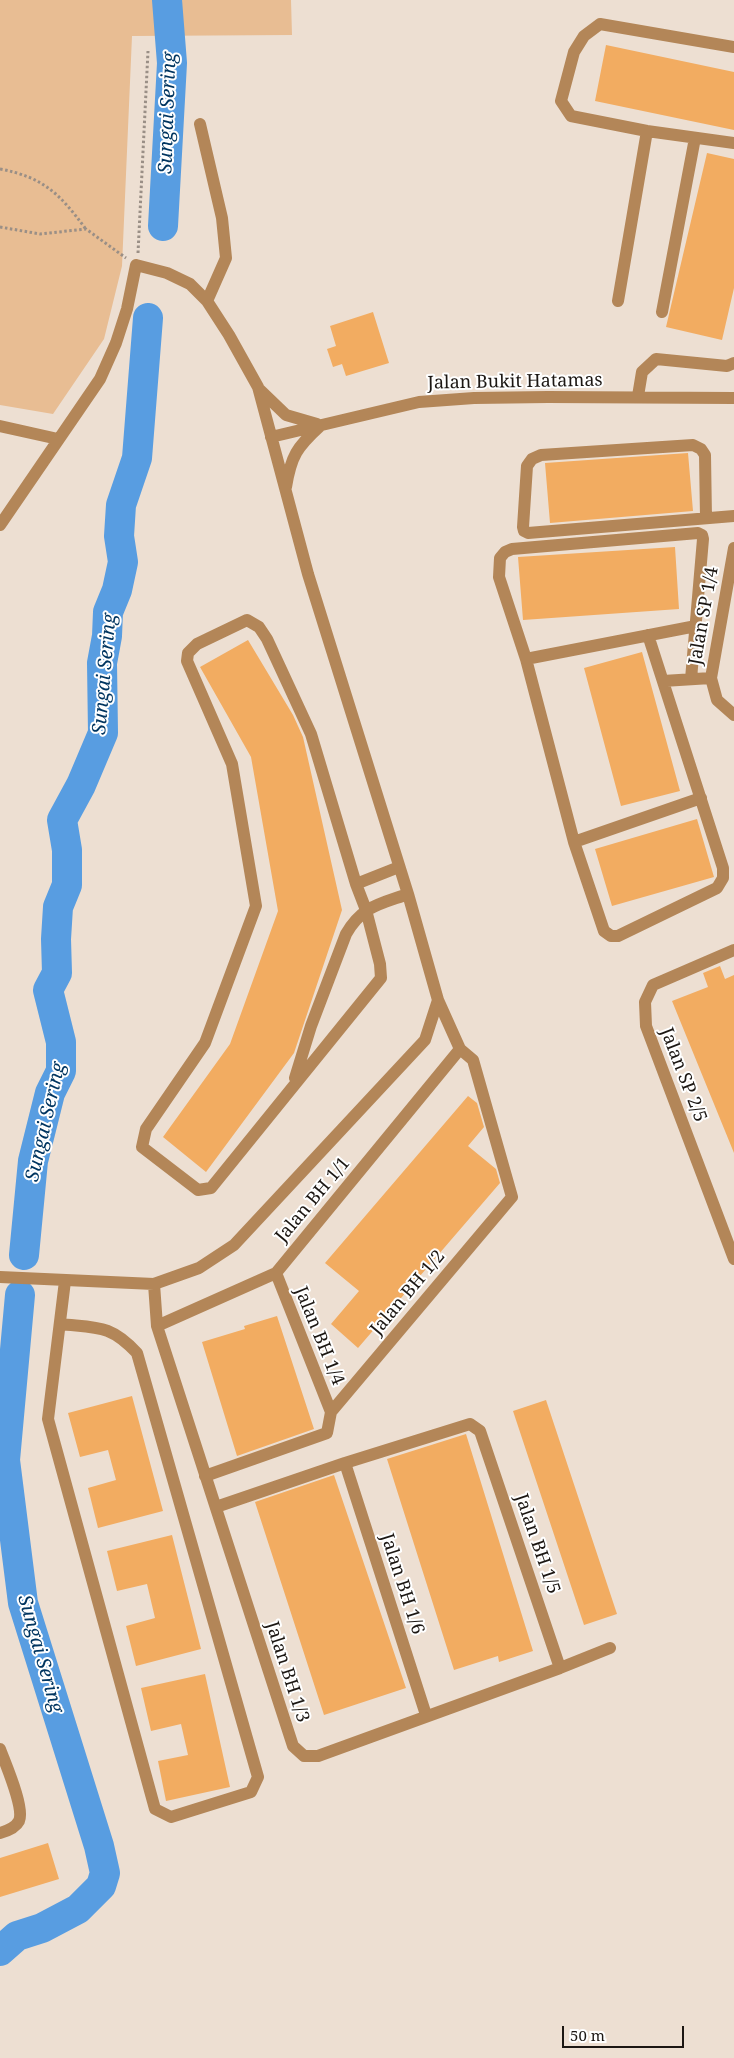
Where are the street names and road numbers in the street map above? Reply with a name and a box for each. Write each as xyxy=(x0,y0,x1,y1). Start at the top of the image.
street label: Jalan Bukit Hatamas xyxy=(427,370,603,394)
street label: Jalan SP 1/4 xyxy=(685,565,723,667)
street label: Jalan SP 2/5 xyxy=(655,1025,711,1125)
street label: Jalan BH 1/1 xyxy=(271,1153,355,1247)
street label: Jalan BH 1/2 xyxy=(366,1246,450,1340)
street label: Jalan BH 1/4 xyxy=(289,1283,349,1389)
street label: Jalan BH 1/5 xyxy=(510,1491,564,1597)
street label: Jalan BH 1/6 xyxy=(376,1531,428,1637)
street label: Jalan BH 1/3 xyxy=(261,1619,313,1725)

